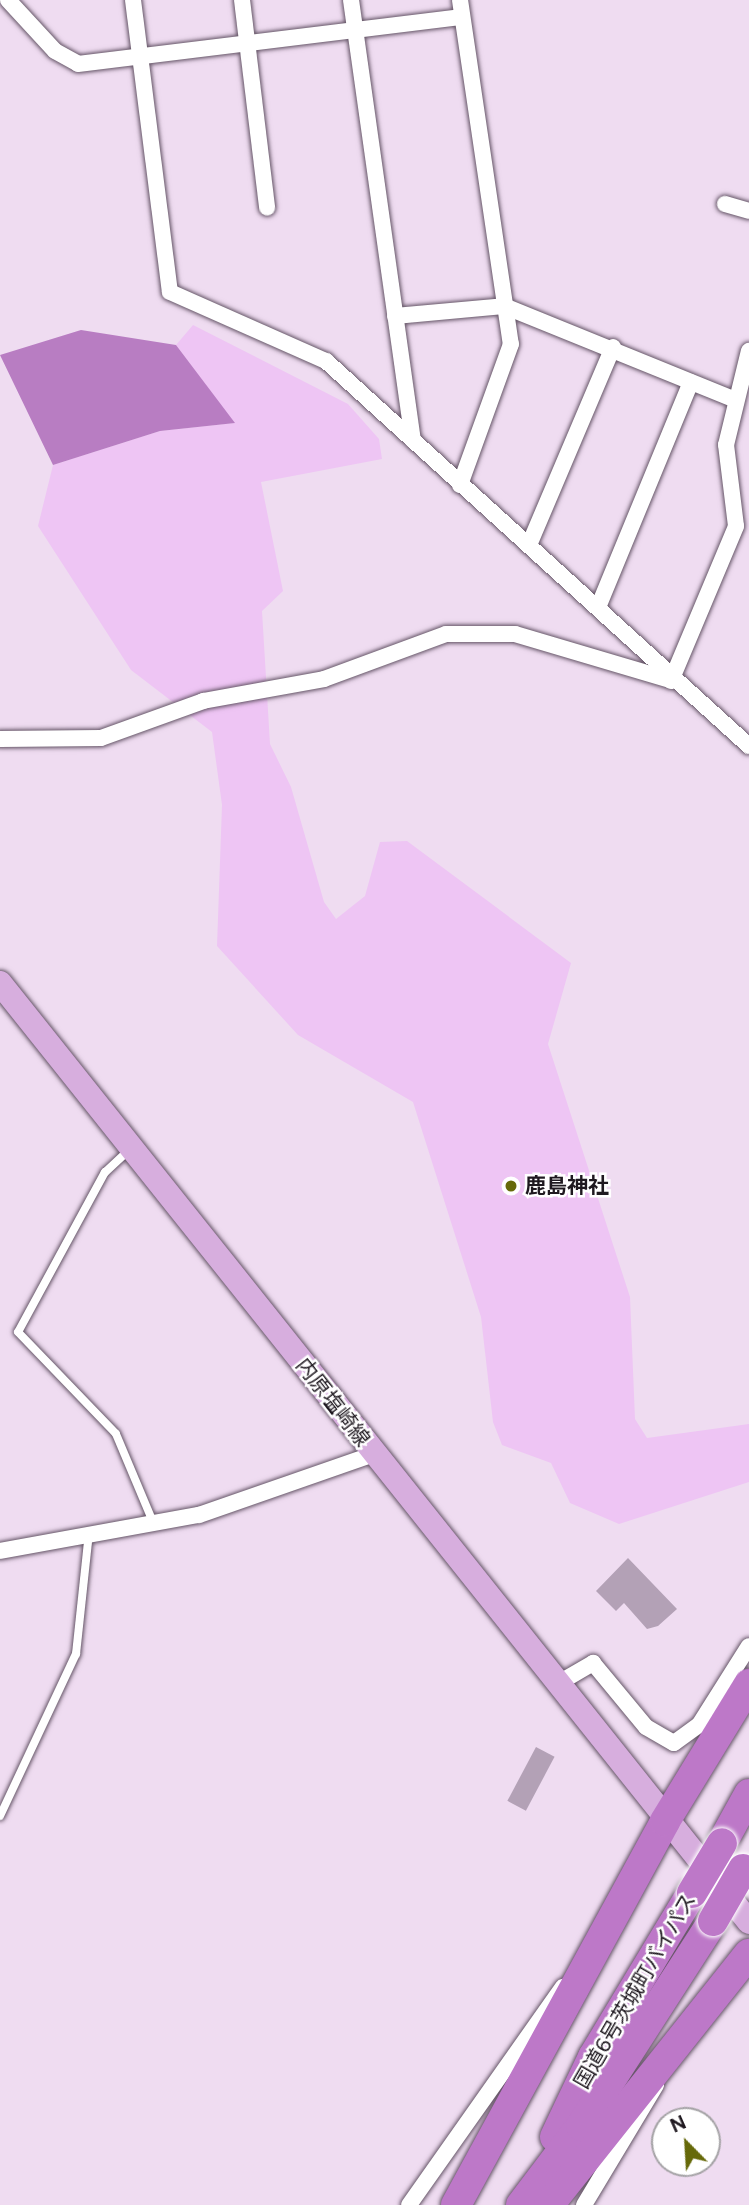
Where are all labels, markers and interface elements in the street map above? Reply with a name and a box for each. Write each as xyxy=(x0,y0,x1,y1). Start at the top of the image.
place label: 鹿島神社 xyxy=(525,1173,609,1199)
marker: 鹿島神社 xyxy=(503,1178,519,1194)
street label: 内原塩崎線 xyxy=(291,1353,375,1451)
street label: 国道6号茨城町バイパス xyxy=(569,1889,701,2093)
north arrow xyxy=(651,2107,721,2177)
text: N xyxy=(667,2111,689,2138)

